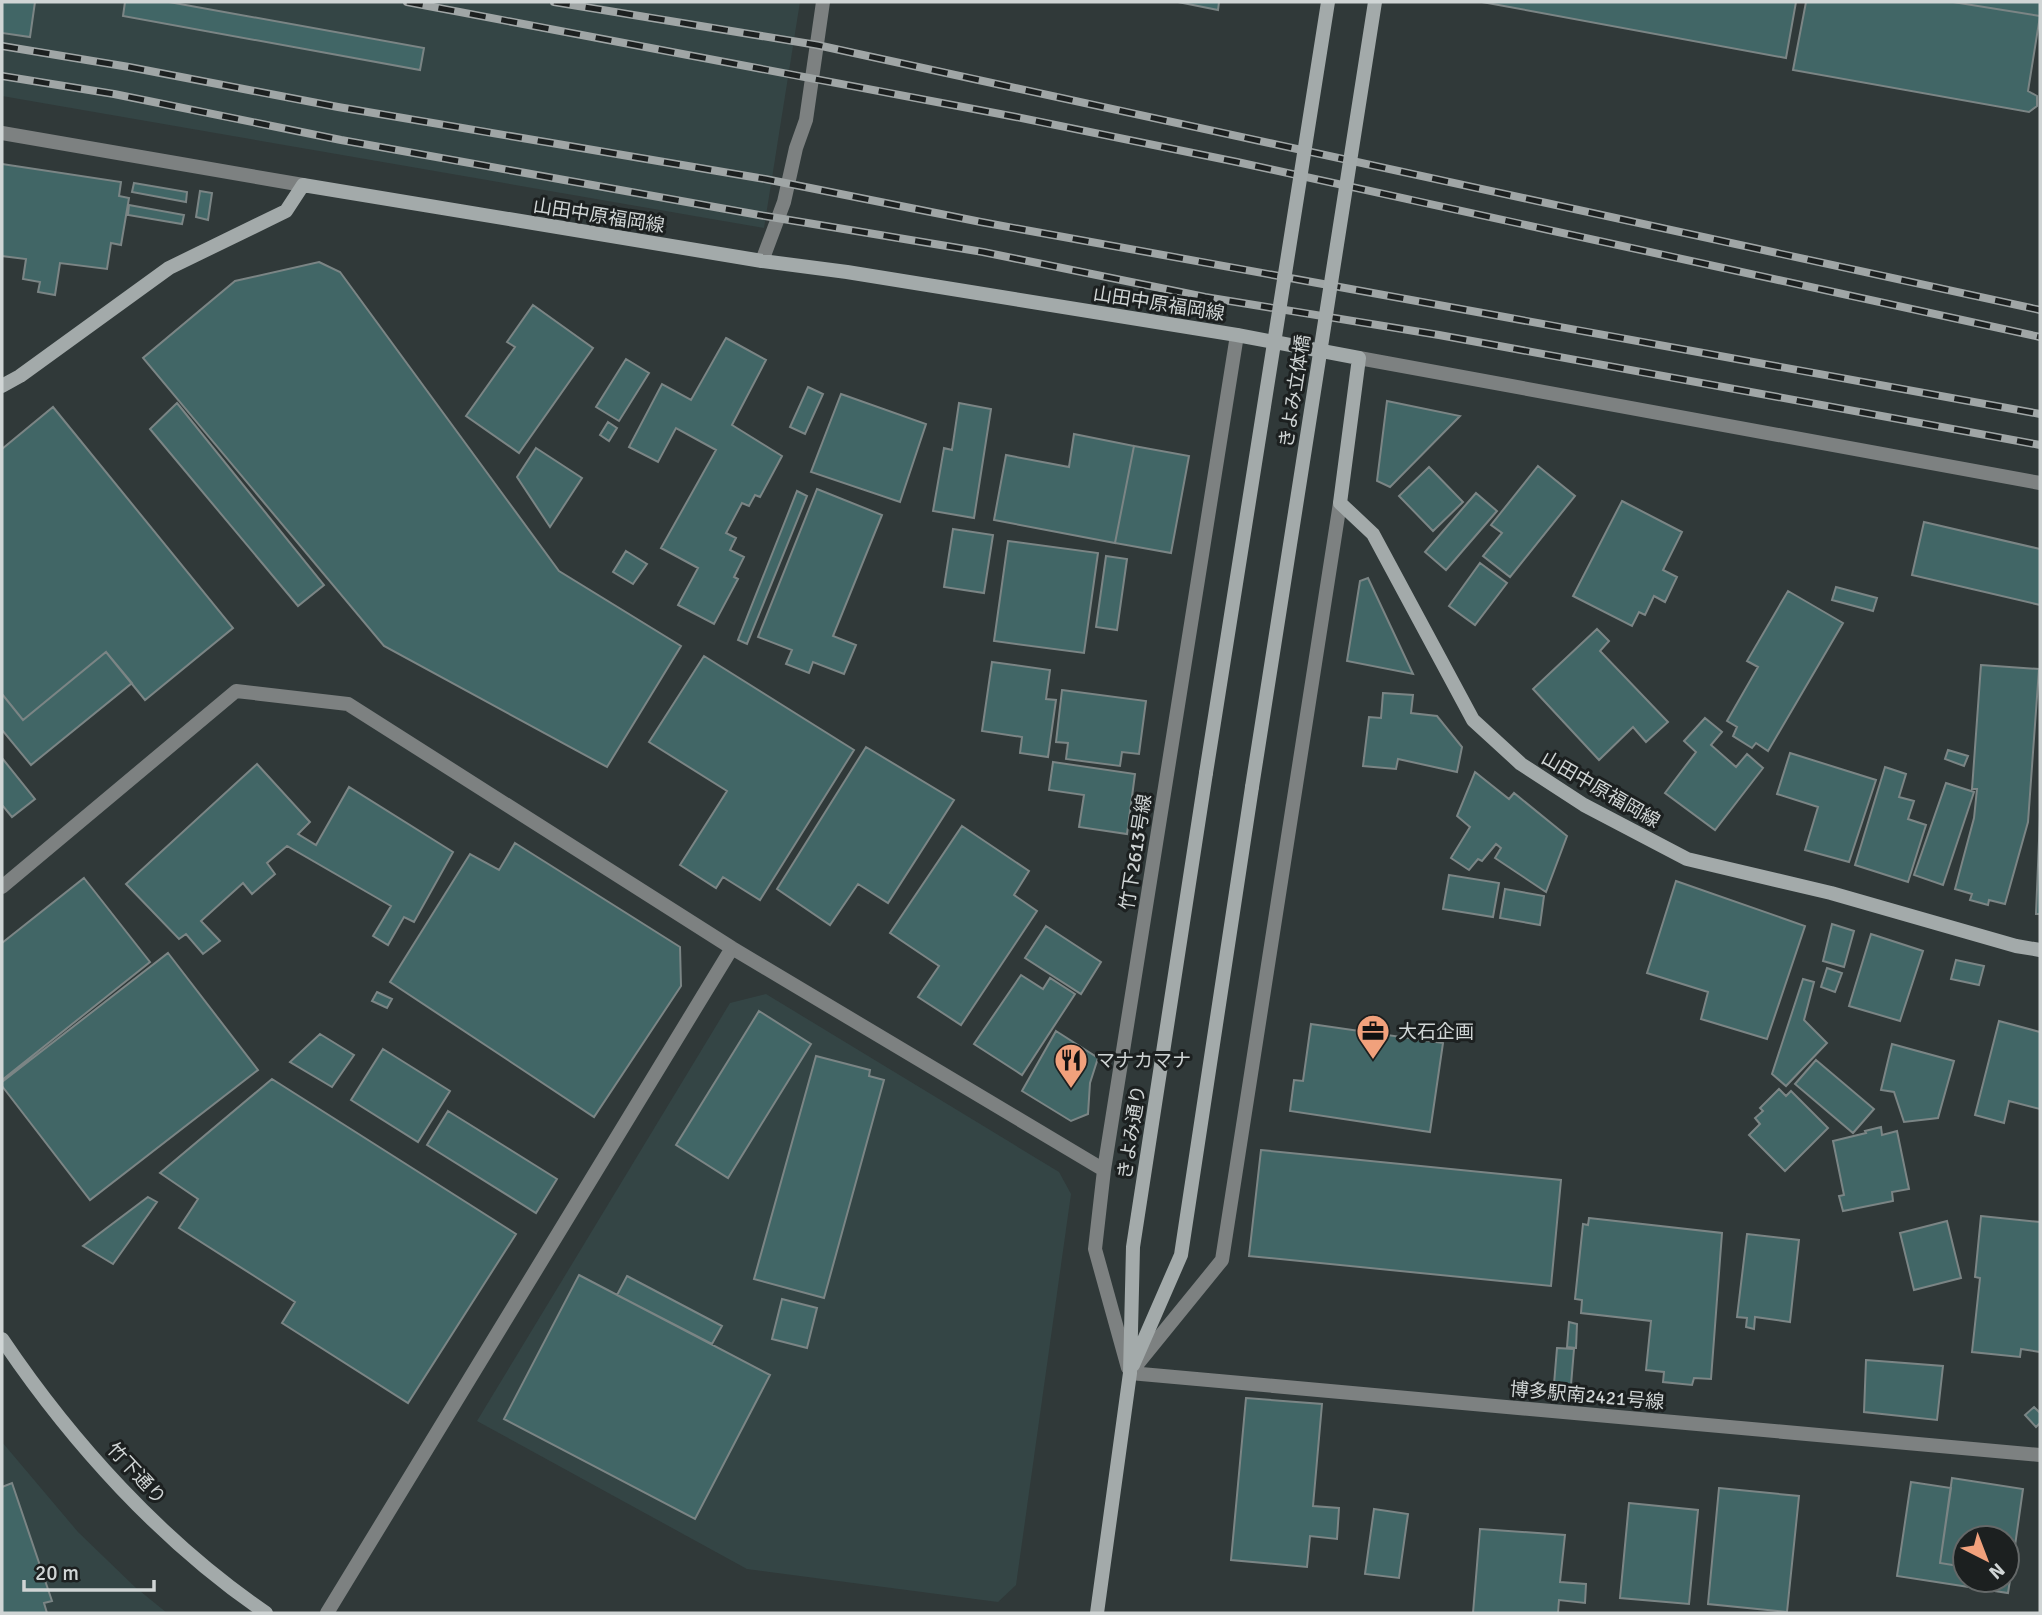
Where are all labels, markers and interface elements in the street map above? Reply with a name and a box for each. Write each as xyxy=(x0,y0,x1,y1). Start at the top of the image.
street label: 山田中原福岡線 xyxy=(531,194,666,238)
street label: 山田中原福岡線 xyxy=(1091,282,1226,326)
street label: きよみ立体橋 xyxy=(1274,333,1316,449)
street label: 山田中原福岡線 xyxy=(1537,746,1664,834)
street label: 竹下2613号線 xyxy=(1115,792,1157,912)
office icon: 大石企画 xyxy=(1354,1012,1392,1061)
place label: 大石企画 xyxy=(1398,1020,1474,1044)
restaurant icon: マナカマナ xyxy=(1052,1041,1090,1090)
place label: マナカマナ xyxy=(1096,1049,1191,1073)
street label: きよみ通り xyxy=(1113,1083,1151,1181)
street label: 博多駅南2421号線 xyxy=(1509,1377,1665,1415)
street label: 竹下通り xyxy=(102,1438,171,1510)
north arrow xyxy=(1951,1524,2021,1594)
scale bar xyxy=(24,1548,154,1592)
text: N xyxy=(1984,1558,2010,1584)
text: 20 m xyxy=(35,1560,79,1586)

